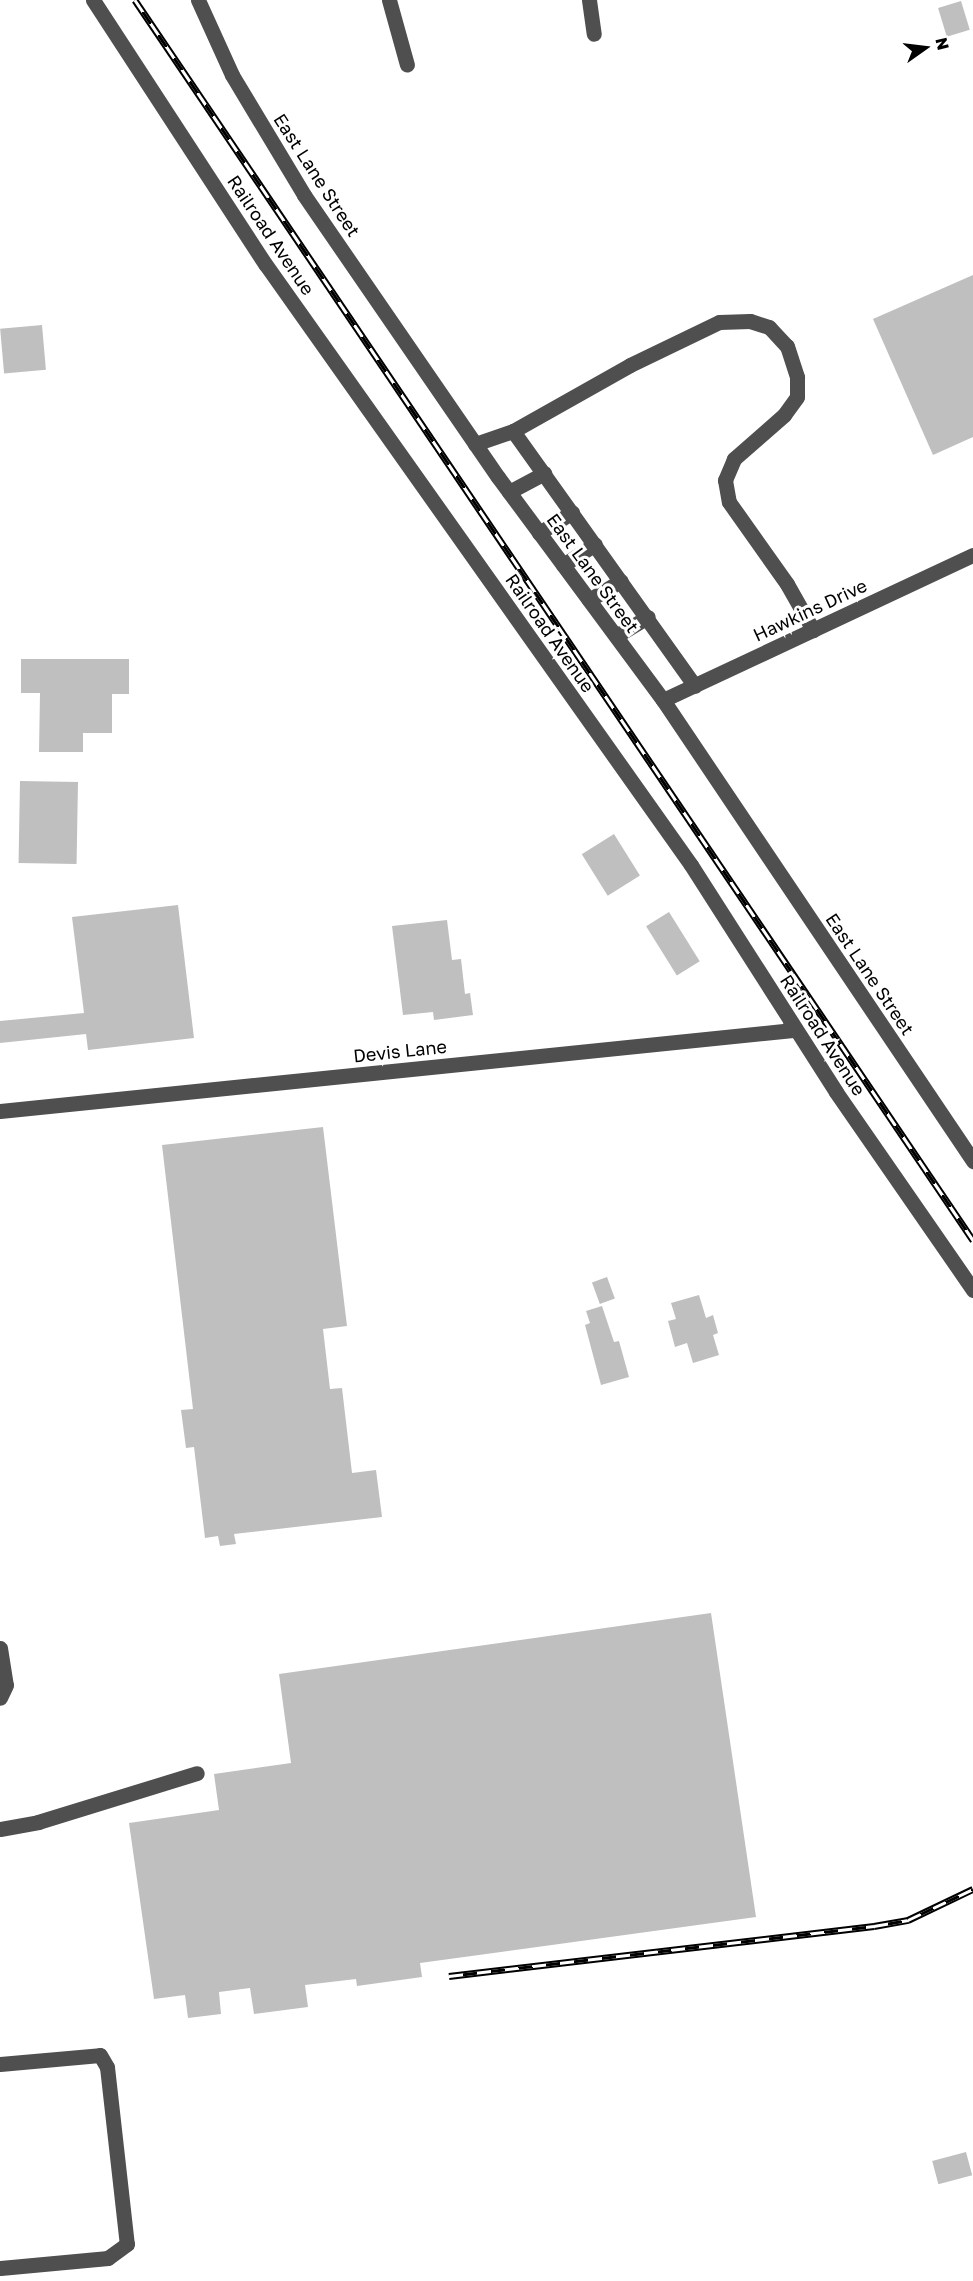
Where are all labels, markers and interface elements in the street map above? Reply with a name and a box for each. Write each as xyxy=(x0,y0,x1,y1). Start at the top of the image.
north arrow xyxy=(895,18,955,78)
text: N xyxy=(931,35,954,52)
street label: East Lane Street xyxy=(269,110,365,240)
street label: Railroad Avenue xyxy=(223,171,319,299)
street label: East Lane Street xyxy=(542,509,644,637)
street label: Railroad Avenue xyxy=(501,570,599,696)
street label: Hawkins Drive xyxy=(750,574,870,646)
street label: East Lane Street xyxy=(821,909,919,1039)
street label: Railroad Avenue xyxy=(776,971,870,1099)
street label: Devis Lane xyxy=(352,1035,448,1067)

